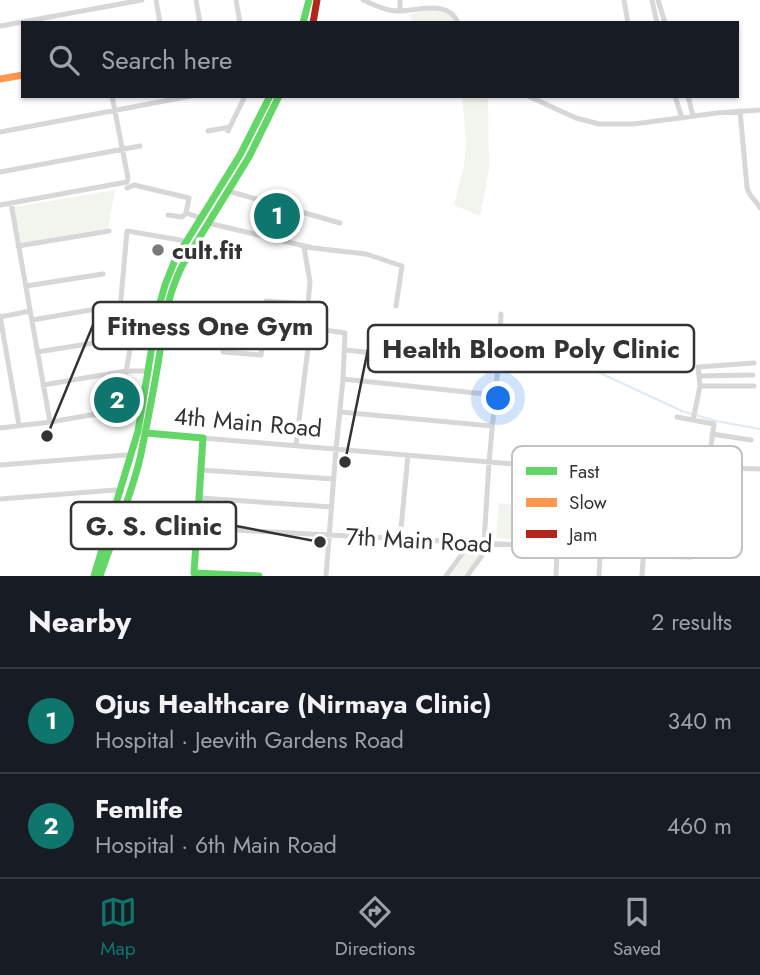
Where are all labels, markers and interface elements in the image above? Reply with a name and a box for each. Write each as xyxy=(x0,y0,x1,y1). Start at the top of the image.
search box xyxy=(21,21,739,98)
icon: search xyxy=(45,41,83,79)
text: Search here xyxy=(101,41,233,79)
pin: 1 xyxy=(254,190,300,242)
place label: cult.fit xyxy=(172,233,242,268)
marker: cult.fit xyxy=(150,242,166,258)
callout: Fitness One Gym xyxy=(93,302,327,349)
text: Fitness One Gym xyxy=(107,307,313,345)
callout: Health Bloom Poly Clinic xyxy=(368,325,694,372)
text: Health Bloom Poly Clinic xyxy=(382,330,680,368)
pin: 2 xyxy=(94,374,140,426)
your location xyxy=(481,381,515,415)
street label: 4th Main Road xyxy=(173,398,323,446)
legend xyxy=(512,446,742,558)
text: Fast xyxy=(569,458,600,485)
text: Slow xyxy=(569,489,607,516)
callout: G. S. Clinic xyxy=(71,502,236,549)
text: G. S. Clinic xyxy=(86,507,222,545)
street label: 7th Main Road xyxy=(345,519,493,561)
text: Jam xyxy=(566,521,598,548)
text: Nearby xyxy=(28,600,131,643)
text: 2 results xyxy=(651,605,732,639)
text: Ojus Healthcare (Nirmaya Clinic) xyxy=(95,685,492,723)
text: 1 xyxy=(45,704,57,738)
text: 340 m xyxy=(667,704,732,738)
text: Hospital · Jeevith Gardens Road xyxy=(95,723,404,757)
text: Femlife xyxy=(95,790,183,828)
text: 2 xyxy=(43,809,59,843)
text: 460 m xyxy=(667,809,732,843)
text: Hospital · 6th Main Road xyxy=(95,828,337,862)
tab: Map xyxy=(99,893,137,962)
tab: Directions xyxy=(335,893,415,962)
tab: Saved xyxy=(613,893,661,962)

